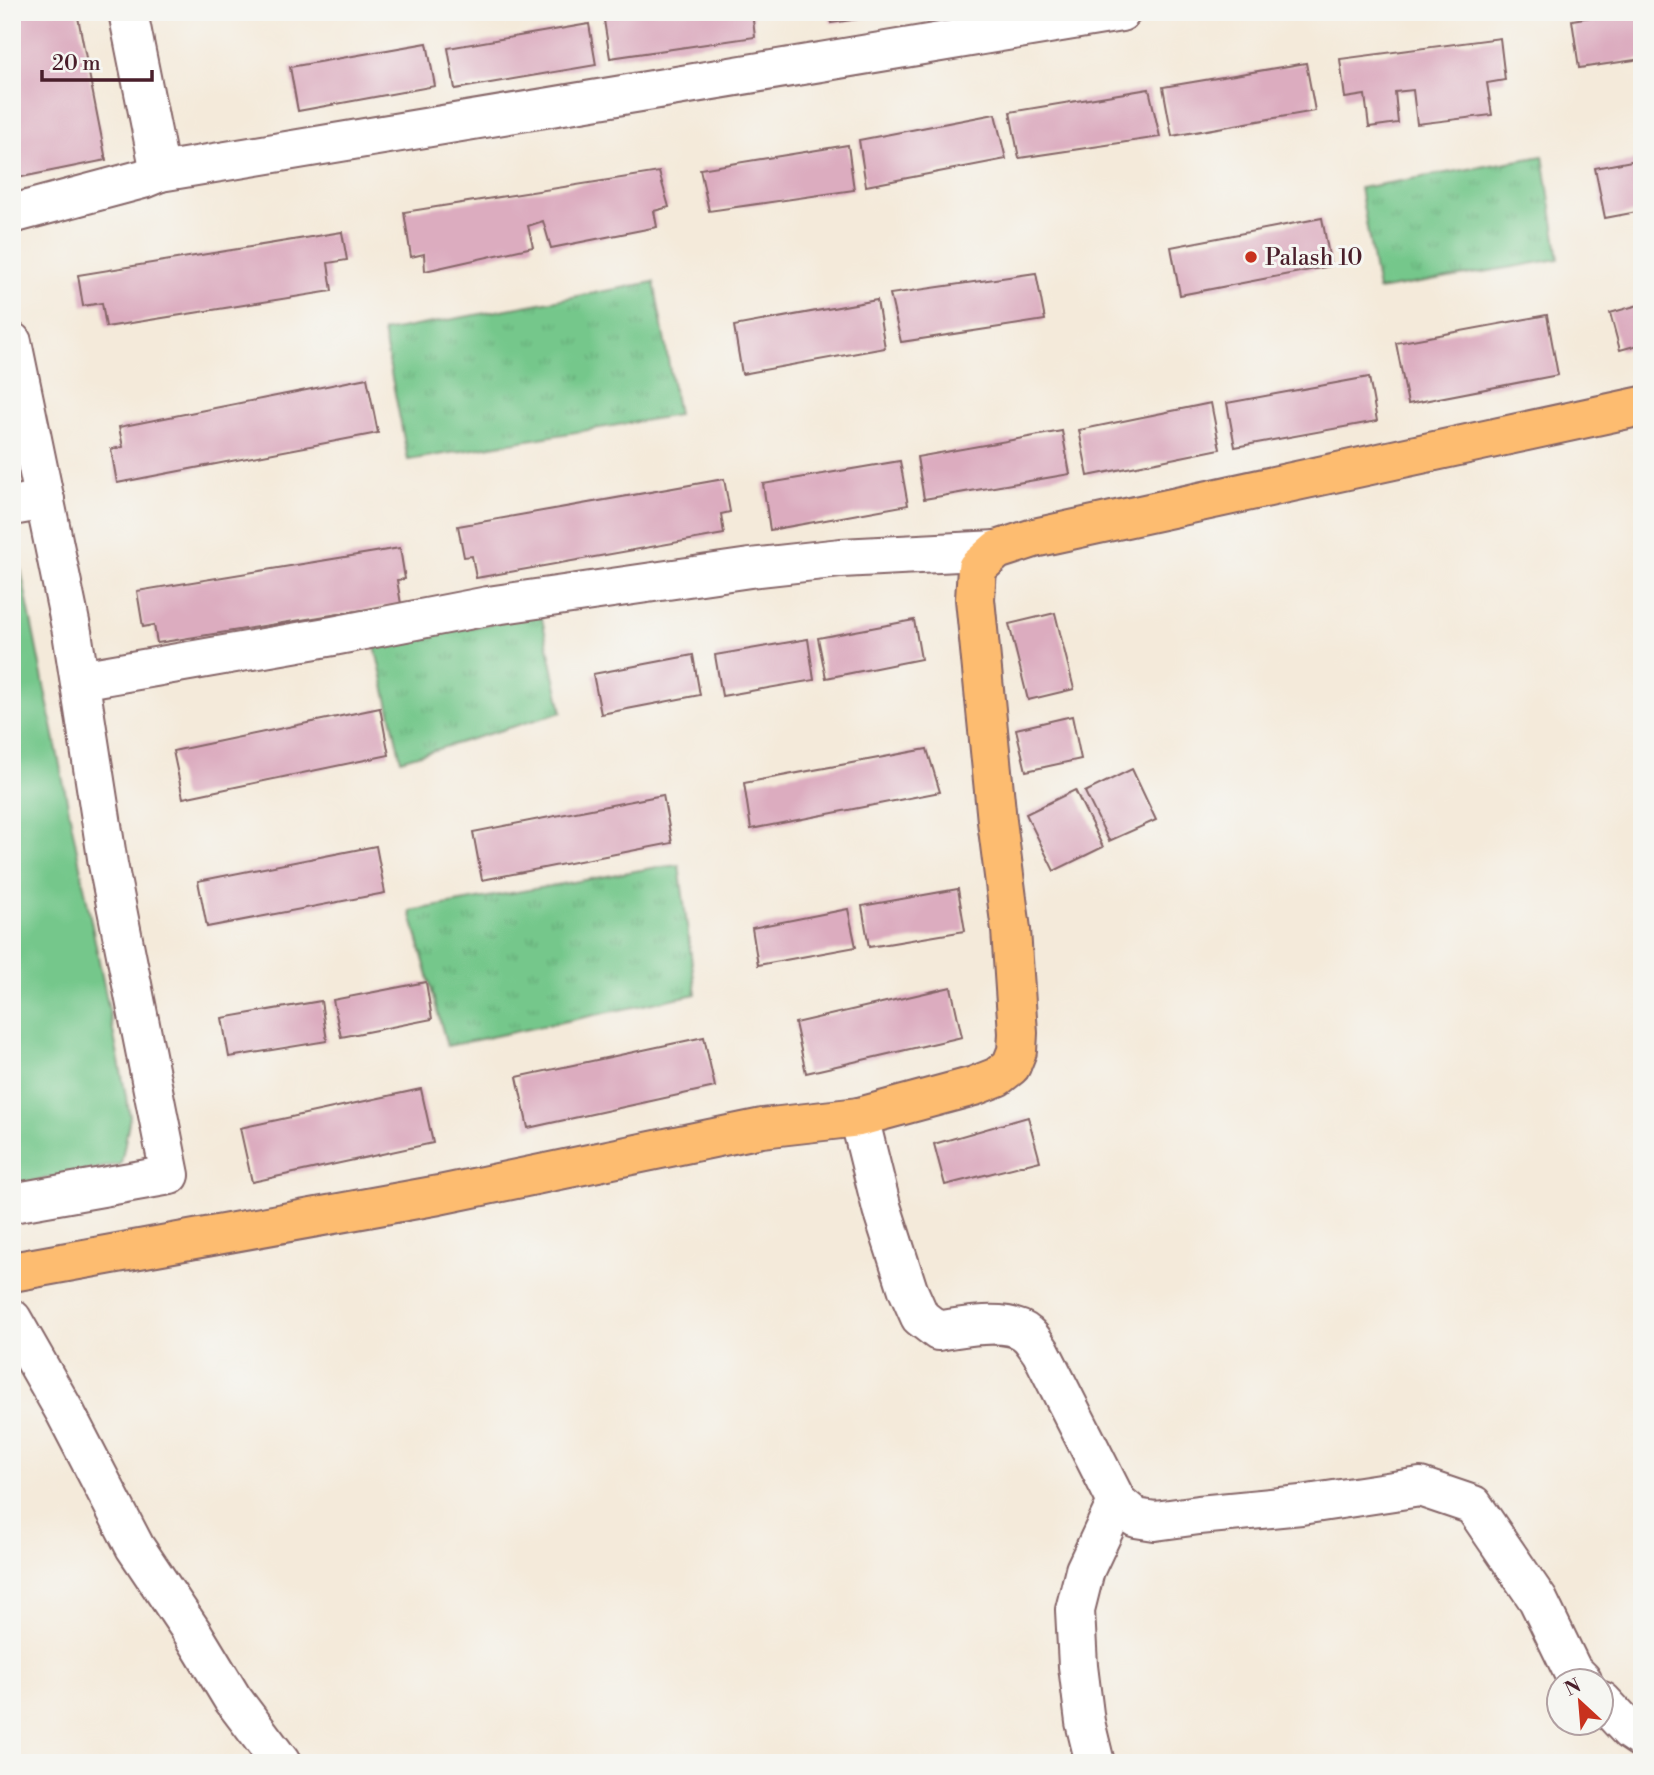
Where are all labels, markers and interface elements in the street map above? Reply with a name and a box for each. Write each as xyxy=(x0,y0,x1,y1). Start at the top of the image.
scale bar xyxy=(42,38,152,82)
text: 20 m xyxy=(52,51,101,77)
place label: Palash 10 xyxy=(1265,244,1363,272)
marker: Palash 10 xyxy=(1243,249,1259,265)
north arrow xyxy=(1546,1666,1616,1736)
text: N xyxy=(1561,1674,1585,1702)

